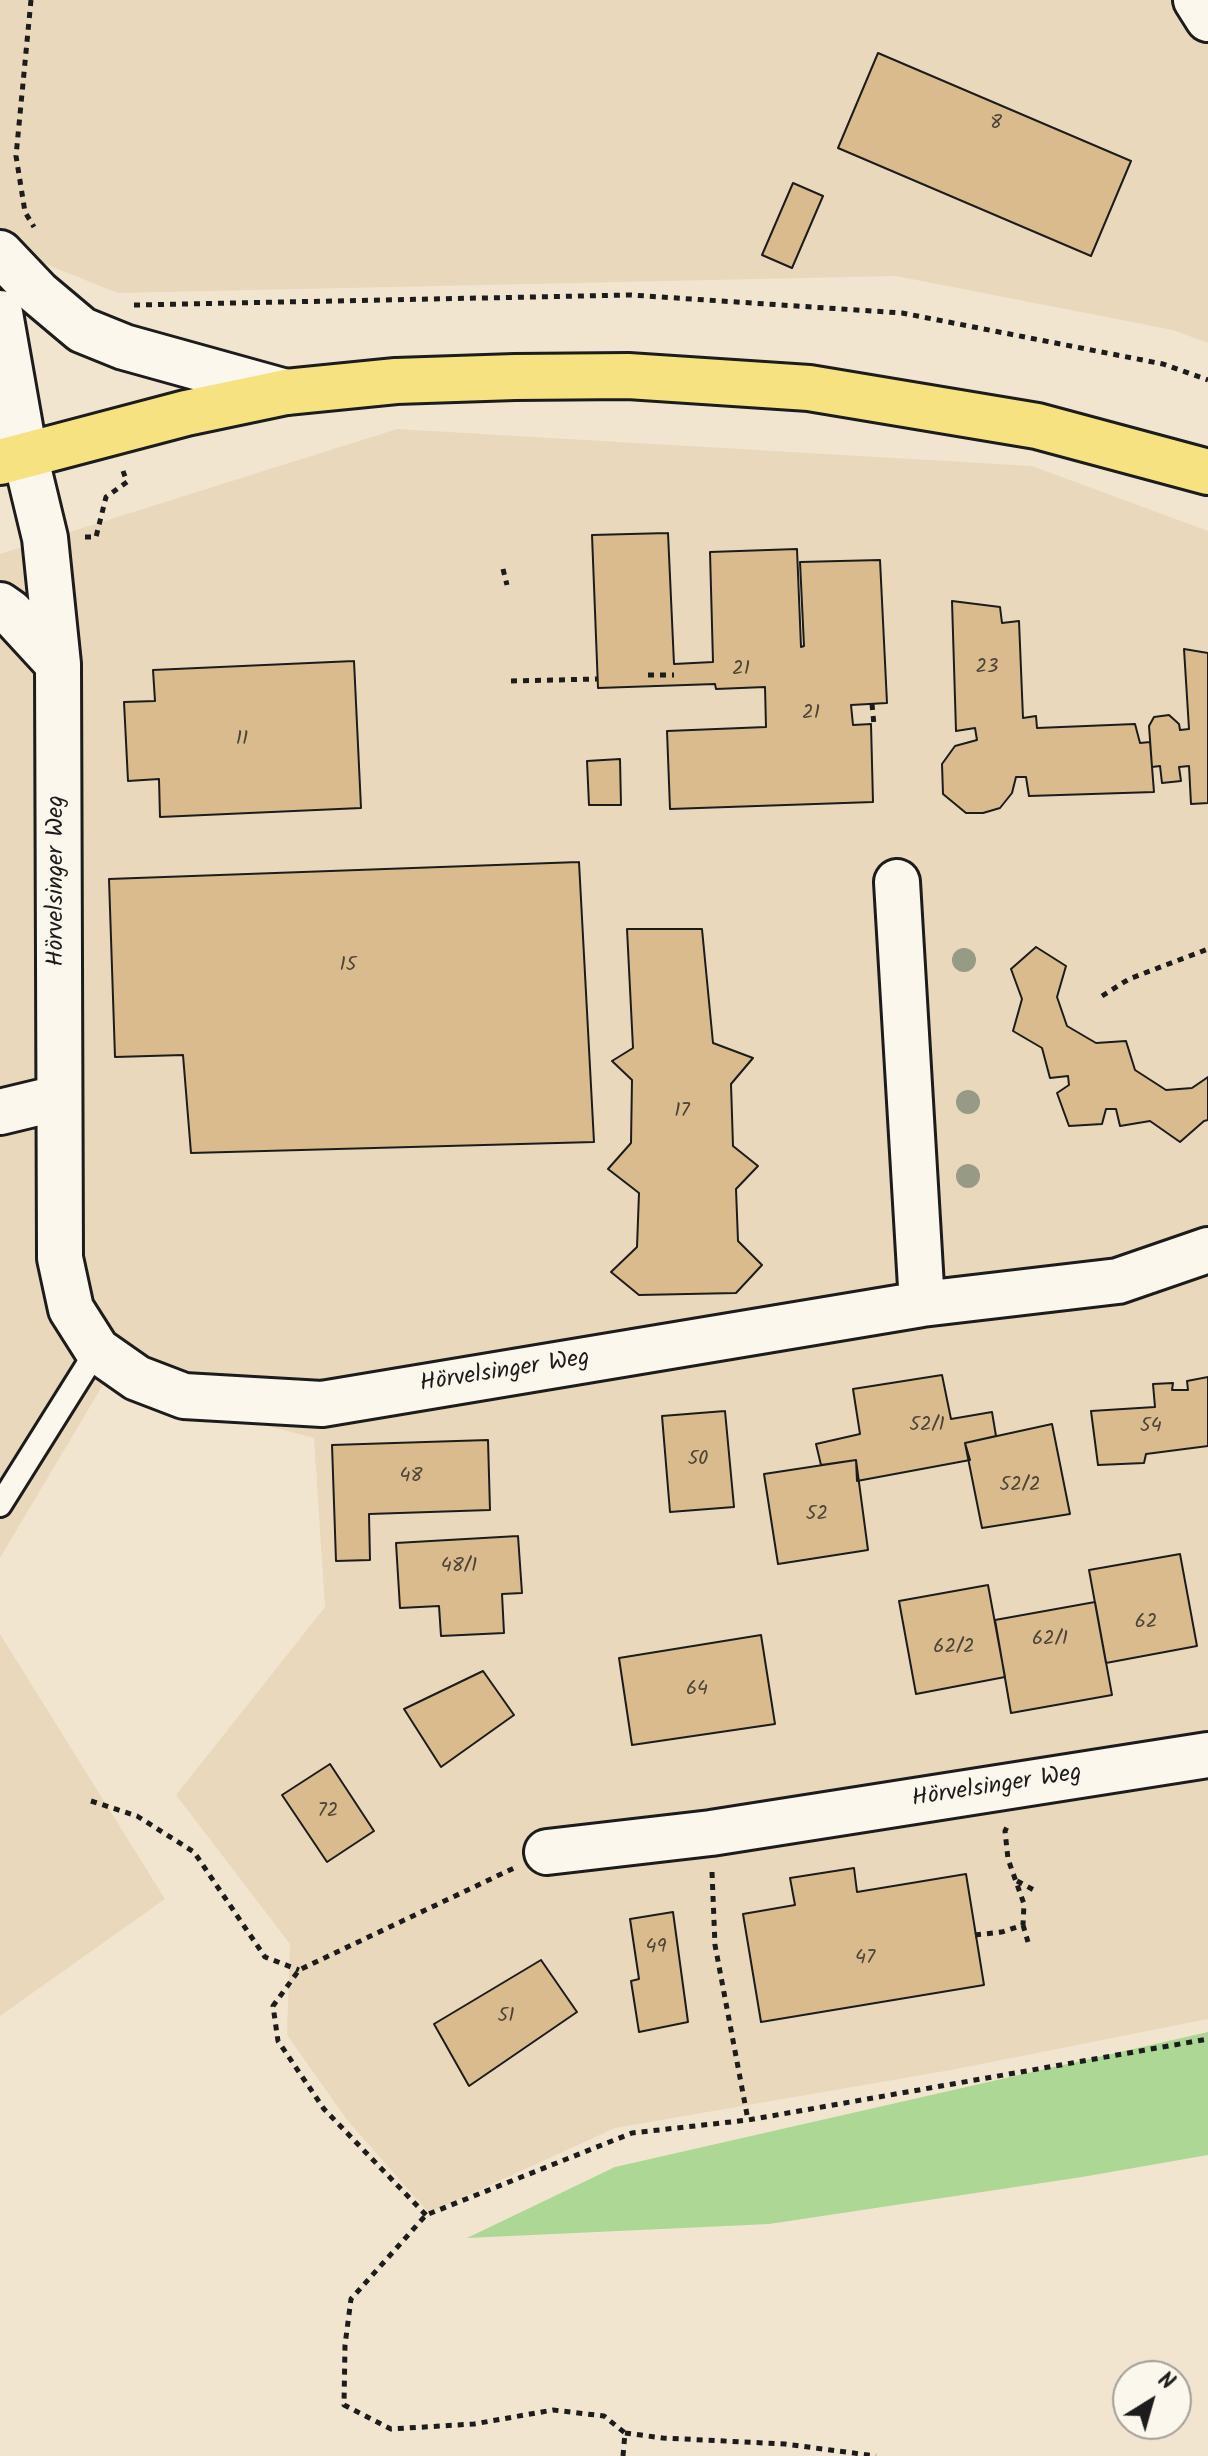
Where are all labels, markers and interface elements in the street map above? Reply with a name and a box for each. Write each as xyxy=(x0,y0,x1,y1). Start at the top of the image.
house number: 8 xyxy=(990,113,1002,137)
house number: 23 xyxy=(975,657,999,681)
house number: 21 xyxy=(732,659,750,683)
house number: 21 xyxy=(802,703,820,727)
house number: 11 xyxy=(236,729,248,753)
street label: Hörvelsinger Weg xyxy=(44,795,72,967)
house number: 15 xyxy=(339,955,357,979)
house number: 17 xyxy=(674,1101,690,1125)
street label: Hörvelsinger Weg xyxy=(418,1345,592,1401)
house number: 52/1 xyxy=(909,1415,945,1439)
house number: 54 xyxy=(1140,1416,1162,1440)
house number: 50 xyxy=(688,1449,708,1473)
house number: 48 xyxy=(399,1466,423,1490)
house number: 52/2 xyxy=(999,1475,1041,1499)
house number: 52 xyxy=(806,1504,828,1528)
house number: 48/1 xyxy=(441,1556,477,1580)
house number: 62 xyxy=(1135,1612,1157,1636)
house number: 62/1 xyxy=(1032,1629,1068,1653)
house number: 62/2 xyxy=(933,1637,975,1661)
house number: 64 xyxy=(686,1679,708,1703)
street label: Hörvelsinger Weg xyxy=(910,1760,1084,1816)
house number: 72 xyxy=(318,1801,338,1825)
house number: 49 xyxy=(646,1937,666,1961)
house number: 47 xyxy=(855,1948,875,1972)
house number: 51 xyxy=(497,2006,515,2030)
north arrow xyxy=(1112,2360,1192,2440)
text: N xyxy=(1149,2364,1182,2400)

